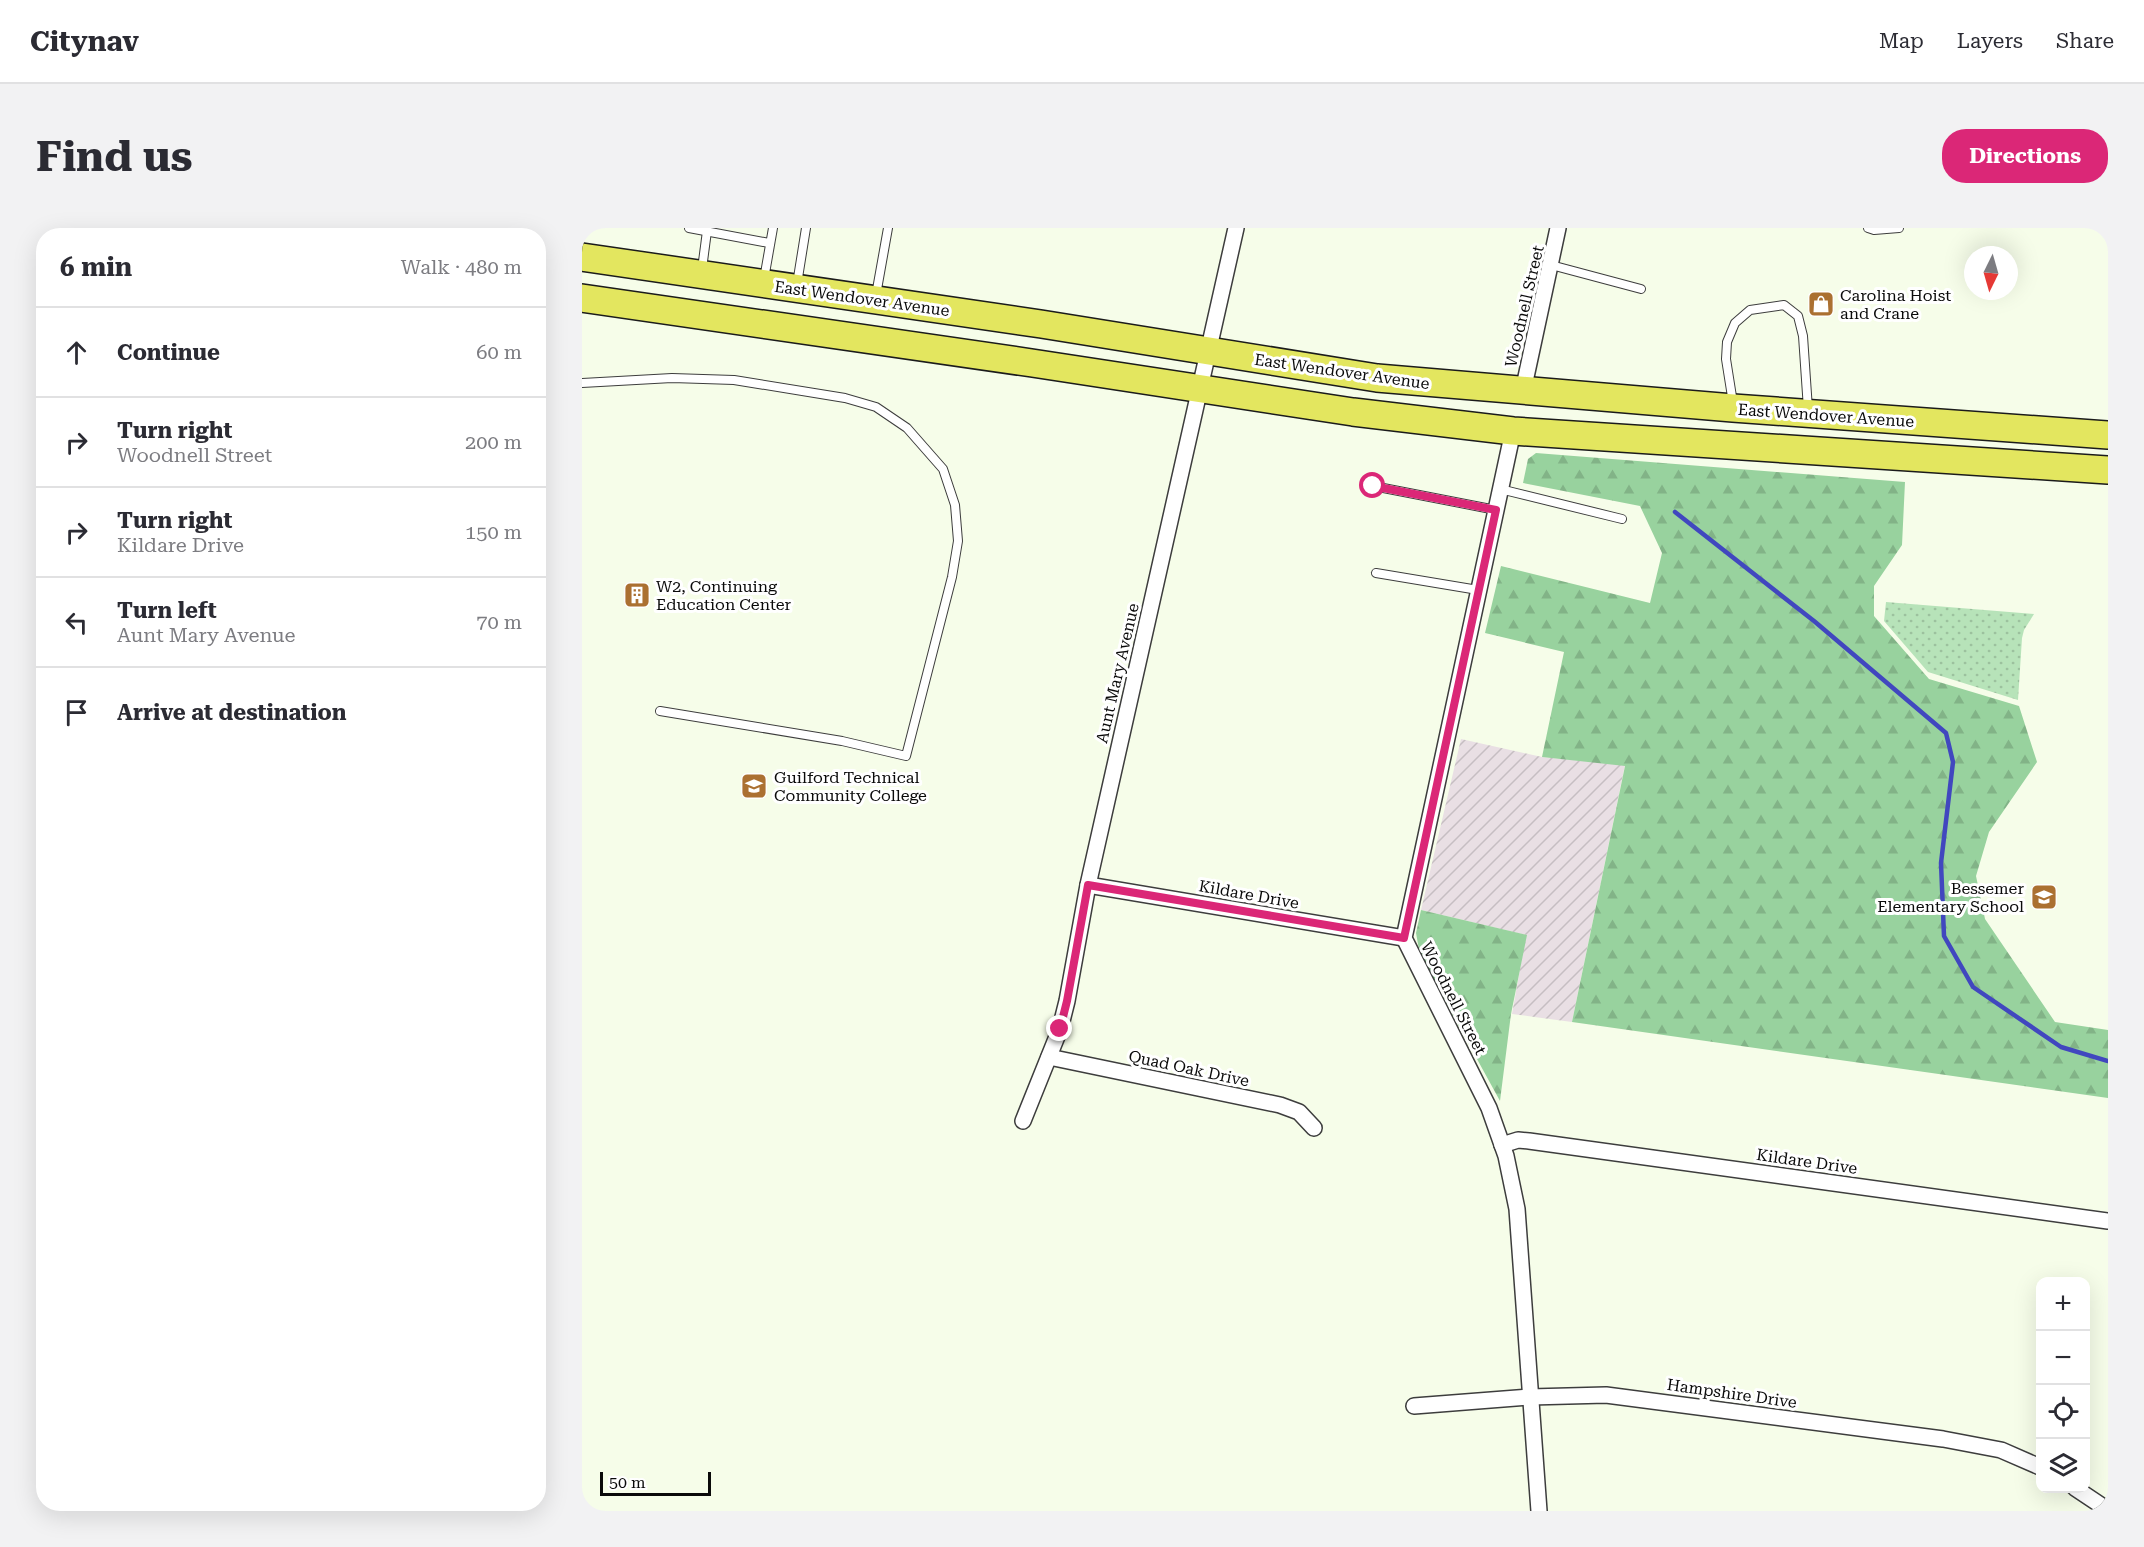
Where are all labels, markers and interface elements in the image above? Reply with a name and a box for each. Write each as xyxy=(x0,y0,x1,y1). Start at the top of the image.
text: Citynav xyxy=(30,25,139,58)
text: Map xyxy=(1879,29,1924,53)
text: Layers xyxy=(1957,29,2023,53)
text: Share xyxy=(2056,29,2114,53)
button: Directions xyxy=(1942,129,2108,183)
text: Find us xyxy=(36,132,193,181)
street label: Woodnell Street xyxy=(1501,243,1548,369)
north arrow xyxy=(1964,246,2018,300)
text: 6 min xyxy=(60,252,132,282)
text: Walk · 480 m xyxy=(401,255,522,279)
street label: East Wendover Avenue xyxy=(773,277,951,320)
place label: Carolina Hoist and Crane xyxy=(1840,286,1951,323)
shop icon: Carolina Hoist and Crane xyxy=(1806,289,1836,319)
icon: ahead xyxy=(60,336,93,369)
text: Continue xyxy=(117,340,220,365)
text: 60 m xyxy=(476,340,522,364)
street label: East Wendover Avenue xyxy=(1253,350,1431,393)
street label: East Wendover Avenue xyxy=(1737,400,1915,431)
text: Turn right xyxy=(117,418,232,443)
icon: right xyxy=(60,426,93,459)
text: 200 m xyxy=(465,430,522,454)
text: Woodnell Street xyxy=(117,443,272,467)
route start xyxy=(1359,472,1385,498)
text: Turn right xyxy=(117,508,232,533)
icon: right xyxy=(60,516,93,549)
text: 150 m xyxy=(465,520,522,544)
text: Kildare Drive xyxy=(117,533,244,557)
place label: W2, Continuing Education Center xyxy=(656,577,792,614)
building icon: W2, Continuing Education Center xyxy=(622,580,652,610)
text: Turn left xyxy=(117,598,217,623)
street label: Aunt Mary Avenue xyxy=(1092,601,1143,745)
icon: left xyxy=(60,606,93,639)
text: 70 m xyxy=(476,610,522,634)
text: Aunt Mary Avenue xyxy=(117,623,296,647)
icon: arrive xyxy=(60,696,93,729)
text: Arrive at destination xyxy=(117,700,346,725)
place label: Guilford Technical Community College xyxy=(774,768,927,805)
school or university icon: Guilford Technical Community College xyxy=(739,771,769,801)
street label: Kildare Drive xyxy=(1197,876,1301,913)
place label: Bessemer Elementary School xyxy=(1877,879,2024,916)
school or university icon: Bessemer Elementary School xyxy=(2029,882,2059,912)
street label: Woodnell Street xyxy=(1417,939,1490,1058)
route end xyxy=(1046,1015,1072,1041)
street label: Quad Oak Drive xyxy=(1127,1046,1251,1091)
street label: Kildare Drive xyxy=(1755,1145,1859,1178)
map controls xyxy=(2036,1277,2090,1493)
button: + xyxy=(2036,1277,2090,1331)
button: − xyxy=(2036,1331,2090,1385)
street label: Hampshire Drive xyxy=(1666,1375,1798,1412)
button: locate xyxy=(2036,1385,2090,1439)
button: layers xyxy=(2036,1439,2090,1493)
scale bar xyxy=(600,1469,711,1496)
text: 50 m xyxy=(609,1473,646,1492)

